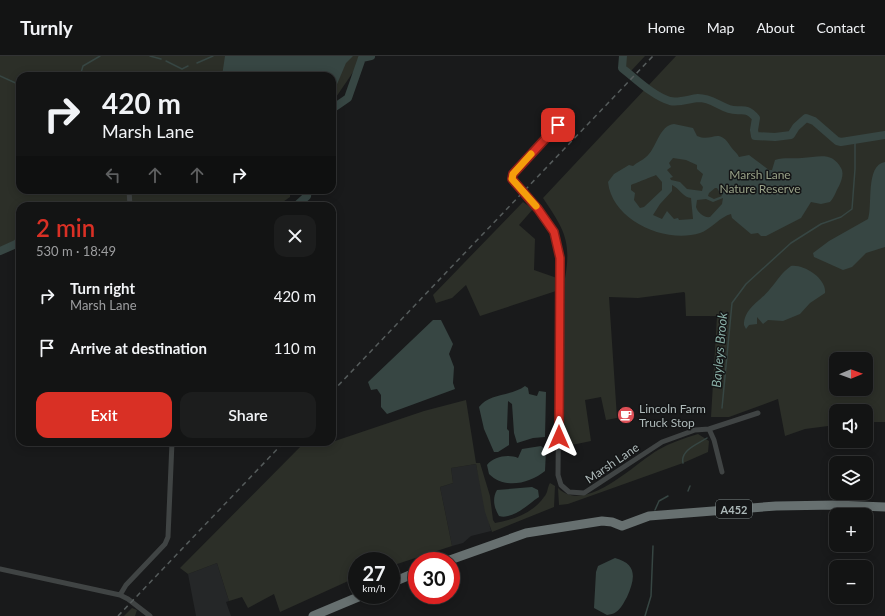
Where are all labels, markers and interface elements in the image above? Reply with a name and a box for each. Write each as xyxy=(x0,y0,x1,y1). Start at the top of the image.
text: Turnly xyxy=(20,16,73,39)
text: Home xyxy=(647,19,685,36)
text: Map xyxy=(707,19,734,36)
text: About xyxy=(756,19,794,36)
text: Contact xyxy=(816,19,865,36)
text: 420 m xyxy=(102,86,181,120)
icon: right xyxy=(36,88,88,140)
pin xyxy=(541,108,575,142)
icon: arrive xyxy=(547,114,569,136)
text: Marsh Lane xyxy=(102,120,194,142)
icon: left xyxy=(102,164,124,186)
icon: ahead xyxy=(144,164,166,186)
icon: ahead xyxy=(186,164,208,186)
icon: right xyxy=(228,164,250,186)
park label: Marsh Lane Nature Reserve xyxy=(719,167,801,196)
text: 2 min xyxy=(36,213,95,242)
button: close xyxy=(274,215,316,257)
text: 530 m · 18:49 xyxy=(36,243,116,259)
text: Turn right xyxy=(70,279,135,297)
icon: right xyxy=(36,285,58,307)
text: 420 m xyxy=(274,287,316,305)
text: Marsh Lane xyxy=(70,297,137,313)
water label: Bayleys Brook xyxy=(708,311,730,388)
icon: arrive xyxy=(36,337,58,359)
text: Arrive at destination xyxy=(70,339,207,357)
text: 110 m xyxy=(274,339,316,357)
north arrow xyxy=(829,352,873,396)
map controls xyxy=(829,352,873,604)
button: Exit xyxy=(36,392,172,438)
button: Share xyxy=(180,392,316,438)
place label: Lincoln Farm Truck Stop xyxy=(639,401,706,430)
button: sound xyxy=(829,404,873,448)
cafe icon: Lincoln Farm Truck Stop xyxy=(616,405,636,425)
position arrow xyxy=(538,416,580,458)
street label: Marsh Lane xyxy=(582,440,642,486)
button: layers xyxy=(829,456,873,500)
road number: A452 xyxy=(716,500,752,518)
button: + xyxy=(829,508,873,552)
speed limit sign: 30 xyxy=(408,552,460,604)
button: − xyxy=(829,560,873,604)
text: 27 xyxy=(362,561,386,585)
text: km/h xyxy=(362,582,386,594)

